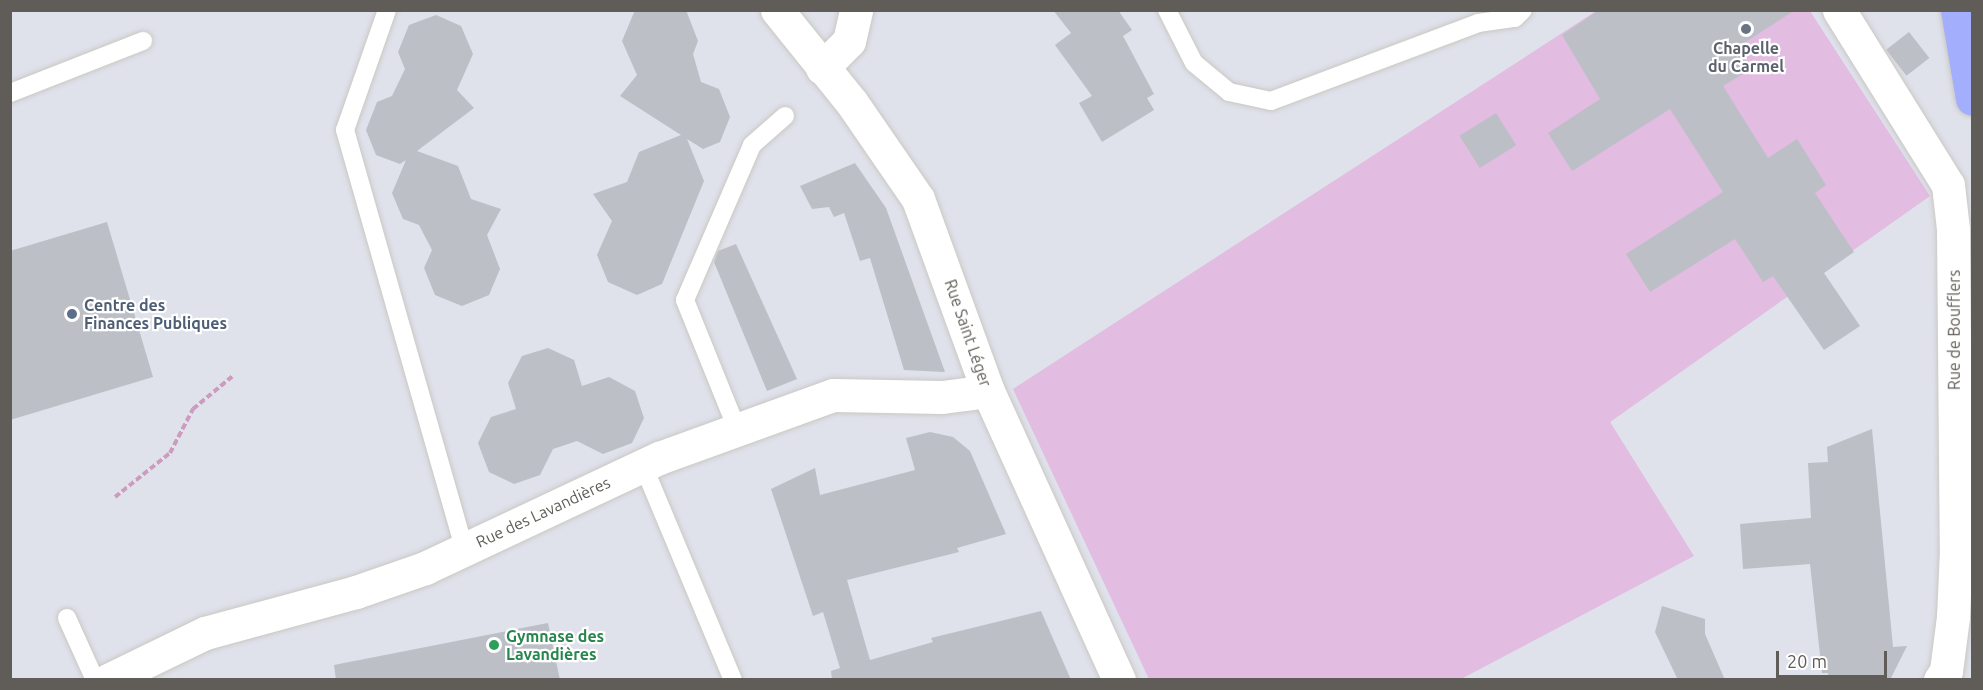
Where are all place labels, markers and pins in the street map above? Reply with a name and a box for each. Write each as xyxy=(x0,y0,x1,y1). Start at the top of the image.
marker: Chapelle du Carmel xyxy=(1739,22,1753,36)
place label: Chapelle du Carmel xyxy=(1708,38,1784,76)
place label: Centre des Finances Publiques xyxy=(84,295,227,333)
marker: Centre des Finances Publiques xyxy=(65,307,79,321)
place label: Gymnase des Lavandières xyxy=(506,626,604,664)
marker: Gymnase des Lavandières xyxy=(487,638,501,652)

